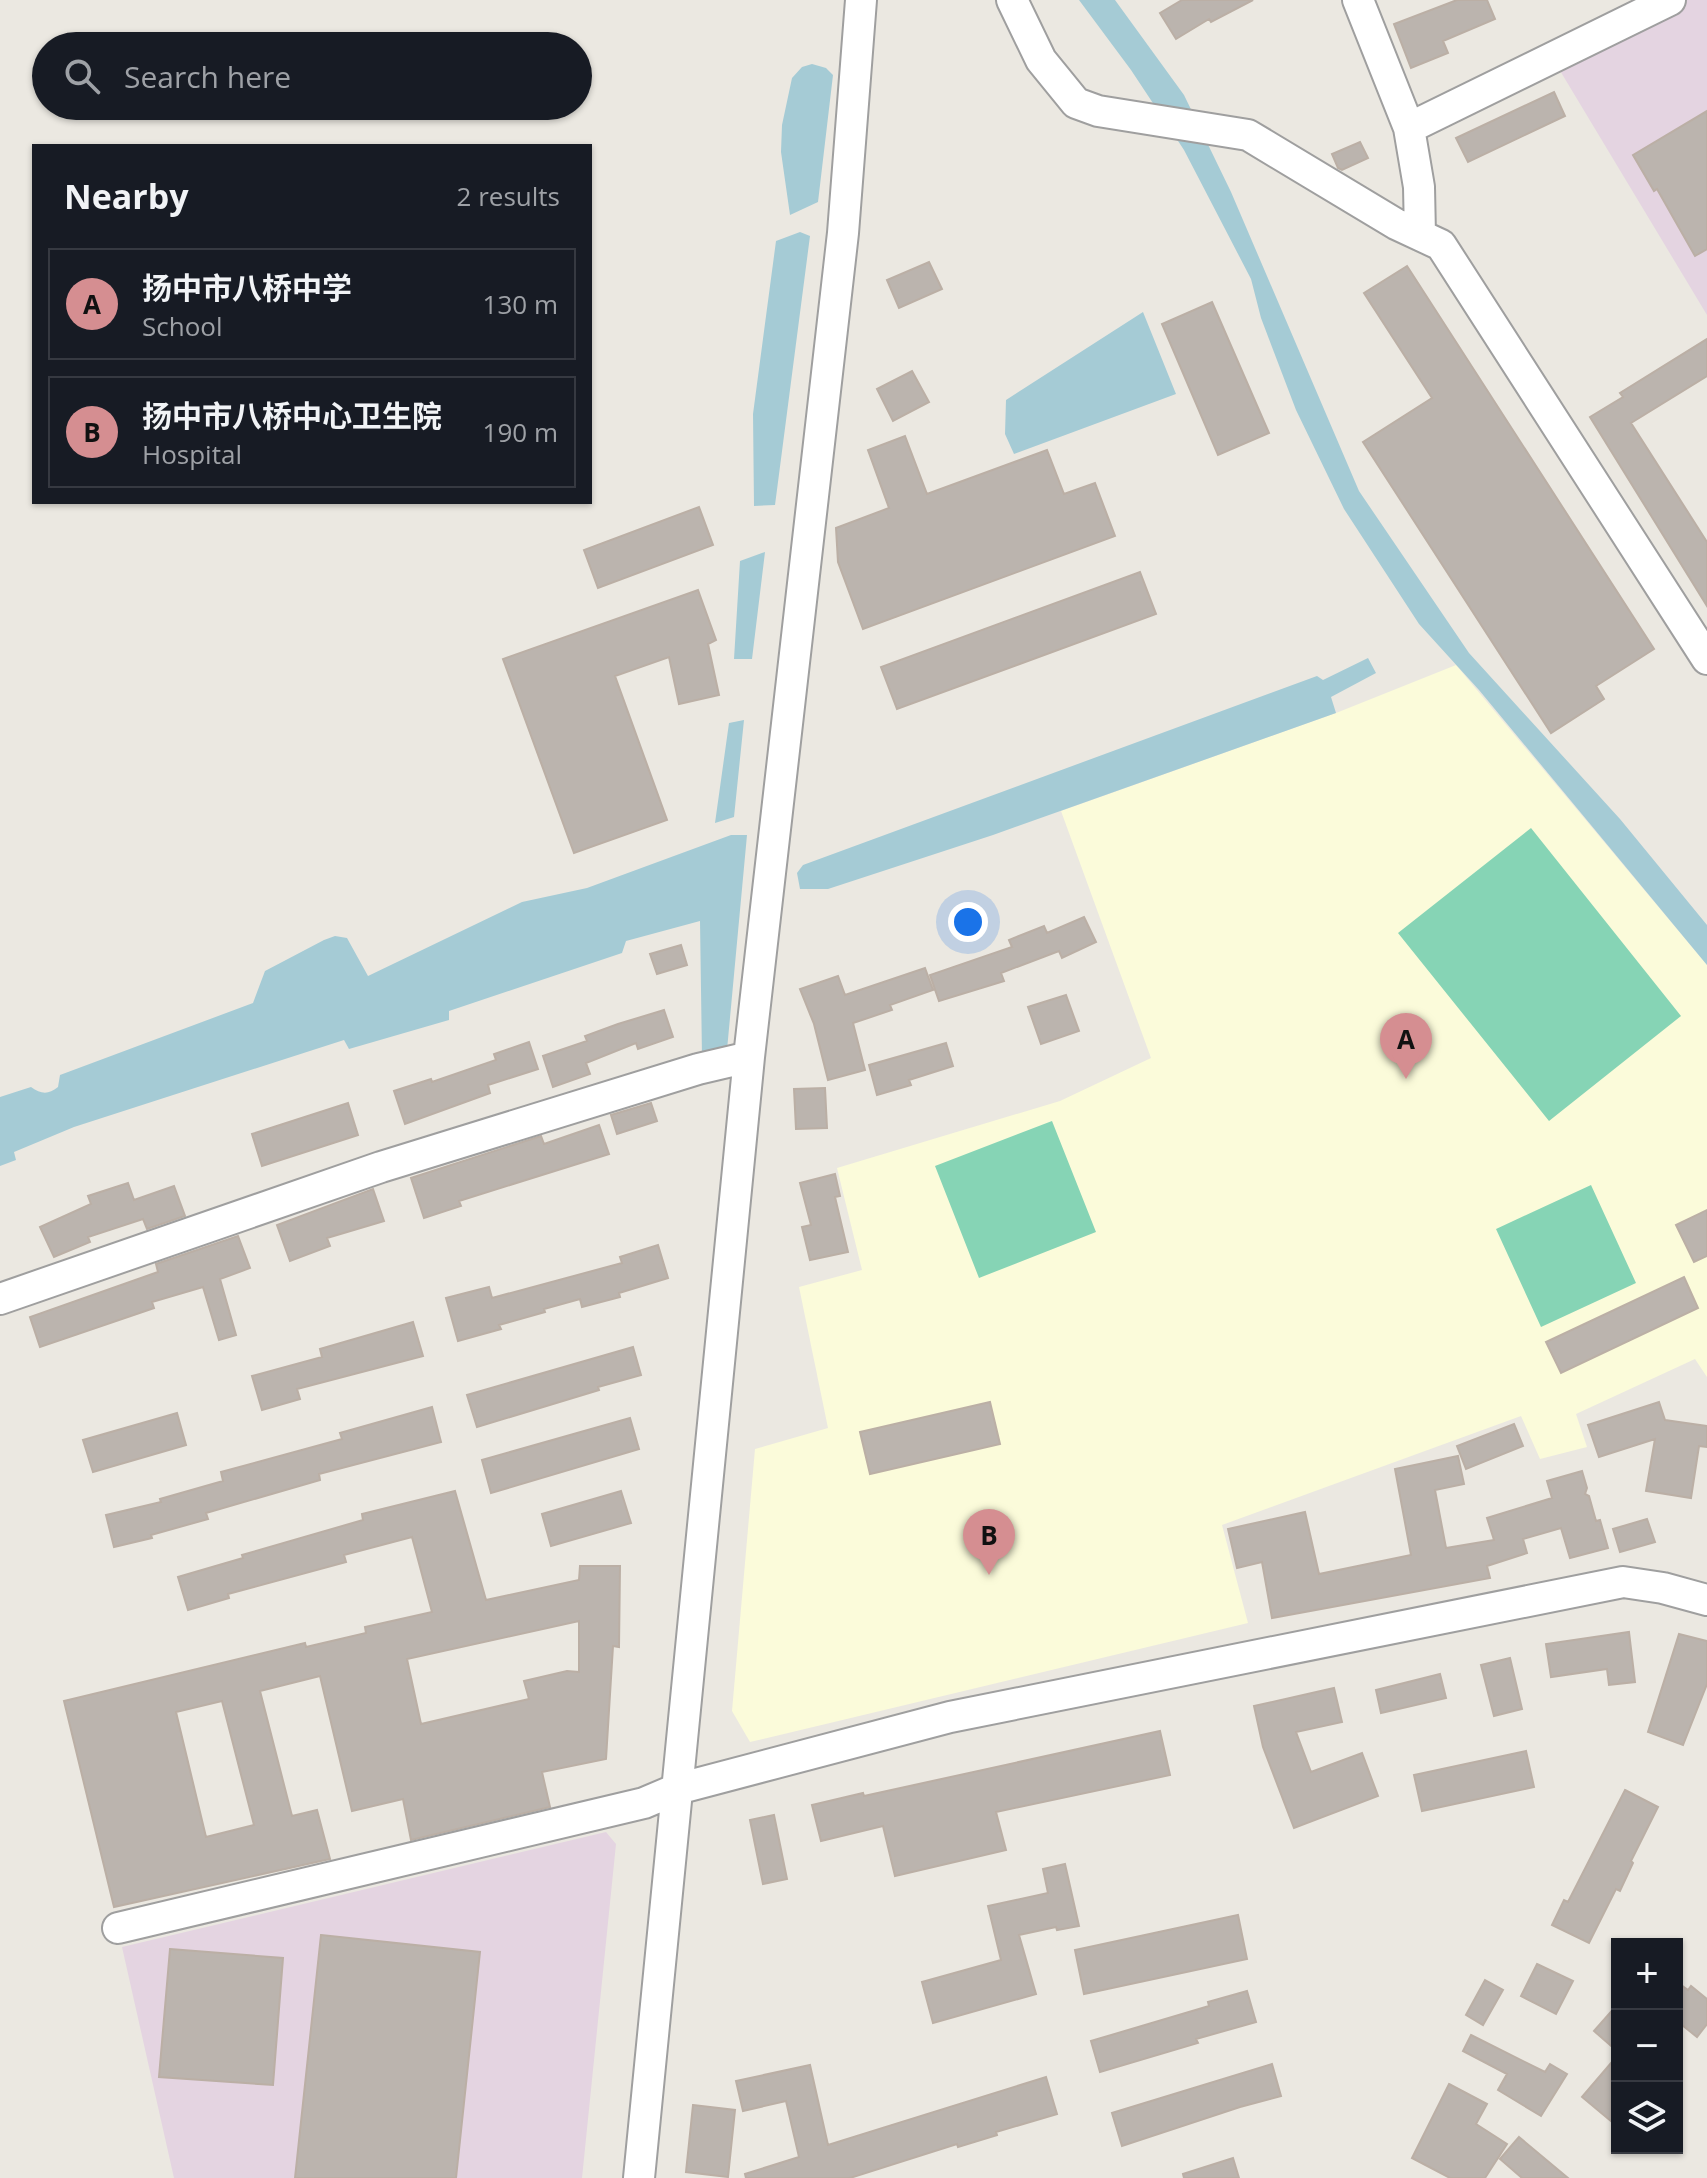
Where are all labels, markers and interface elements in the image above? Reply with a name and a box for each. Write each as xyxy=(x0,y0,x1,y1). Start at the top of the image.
search box xyxy=(32,32,592,120)
icon: search xyxy=(60,54,104,98)
text: Search here xyxy=(124,56,291,97)
text: Nearby xyxy=(64,173,189,219)
text: 2 results xyxy=(457,178,560,214)
text: 扬中市八桥中学 xyxy=(142,267,352,308)
text: A xyxy=(83,286,101,322)
text: 130 m xyxy=(483,286,558,322)
text: School xyxy=(142,308,223,344)
text: 扬中市八桥中心卫生院 xyxy=(142,395,442,436)
text: B xyxy=(83,414,101,450)
text: 190 m xyxy=(483,414,558,450)
text: Hospital xyxy=(142,436,242,472)
your location xyxy=(948,902,988,942)
pin: A xyxy=(1380,1013,1432,1079)
pin: B xyxy=(963,1509,1015,1575)
map controls xyxy=(1611,1938,1683,2154)
button: + xyxy=(1611,1938,1683,2010)
button: − xyxy=(1611,2010,1683,2082)
button: layers xyxy=(1611,2082,1683,2154)

